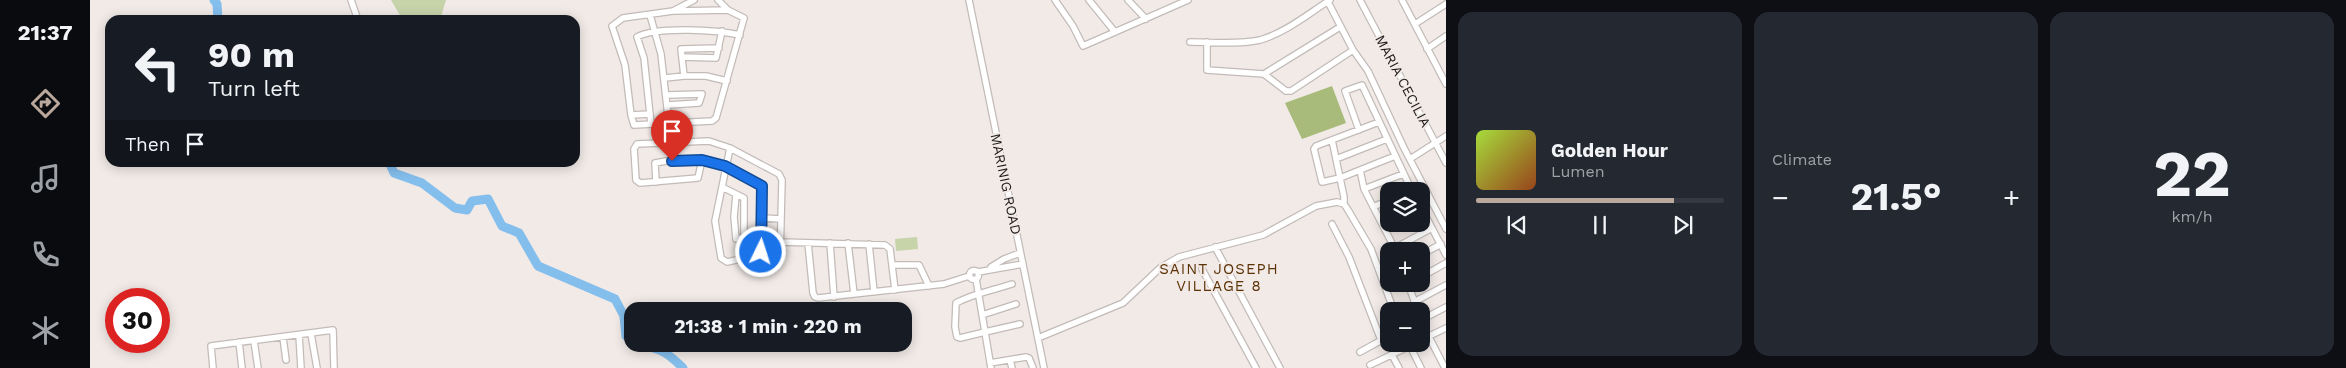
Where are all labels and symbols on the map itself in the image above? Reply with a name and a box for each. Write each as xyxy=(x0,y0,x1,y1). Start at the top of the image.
street label: MARIA CECILIA xyxy=(1372,32,1434,130)
pin xyxy=(651,110,693,161)
street label: MARINIG ROAD xyxy=(987,132,1025,236)
position arrow xyxy=(734,225,786,277)
district label: SAINT JOSEPH VILLAGE 8 xyxy=(1159,260,1279,295)
speed limit sign: 30 xyxy=(105,288,170,353)

